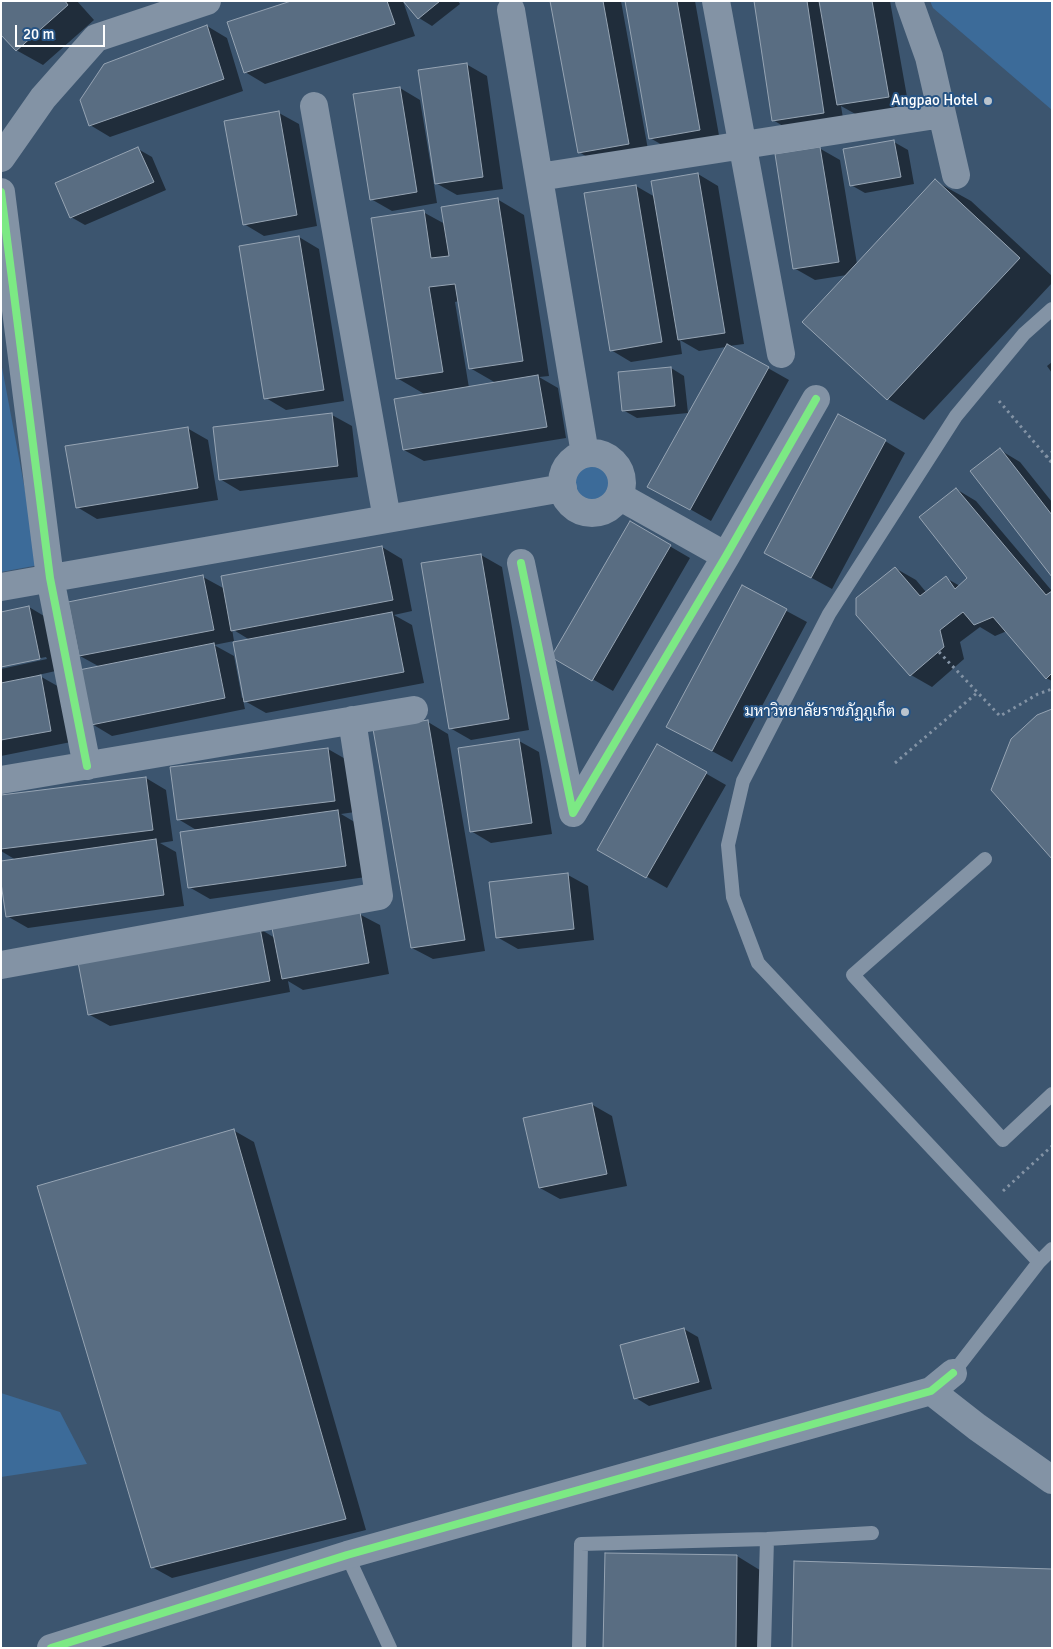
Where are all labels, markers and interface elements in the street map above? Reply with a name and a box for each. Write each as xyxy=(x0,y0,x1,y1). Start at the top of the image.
scale bar xyxy=(18,15,108,47)
text: 20 m xyxy=(23,25,54,43)
place label: Angpao Hotel xyxy=(891,92,978,110)
marker: Angpao Hotel xyxy=(982,95,994,107)
place label: มหาวิทยาลัยราชภัฏภูเก็ต xyxy=(745,703,895,721)
marker: มหาวิทยาลัยราชภัฏภูเก็ต xyxy=(899,706,911,718)

